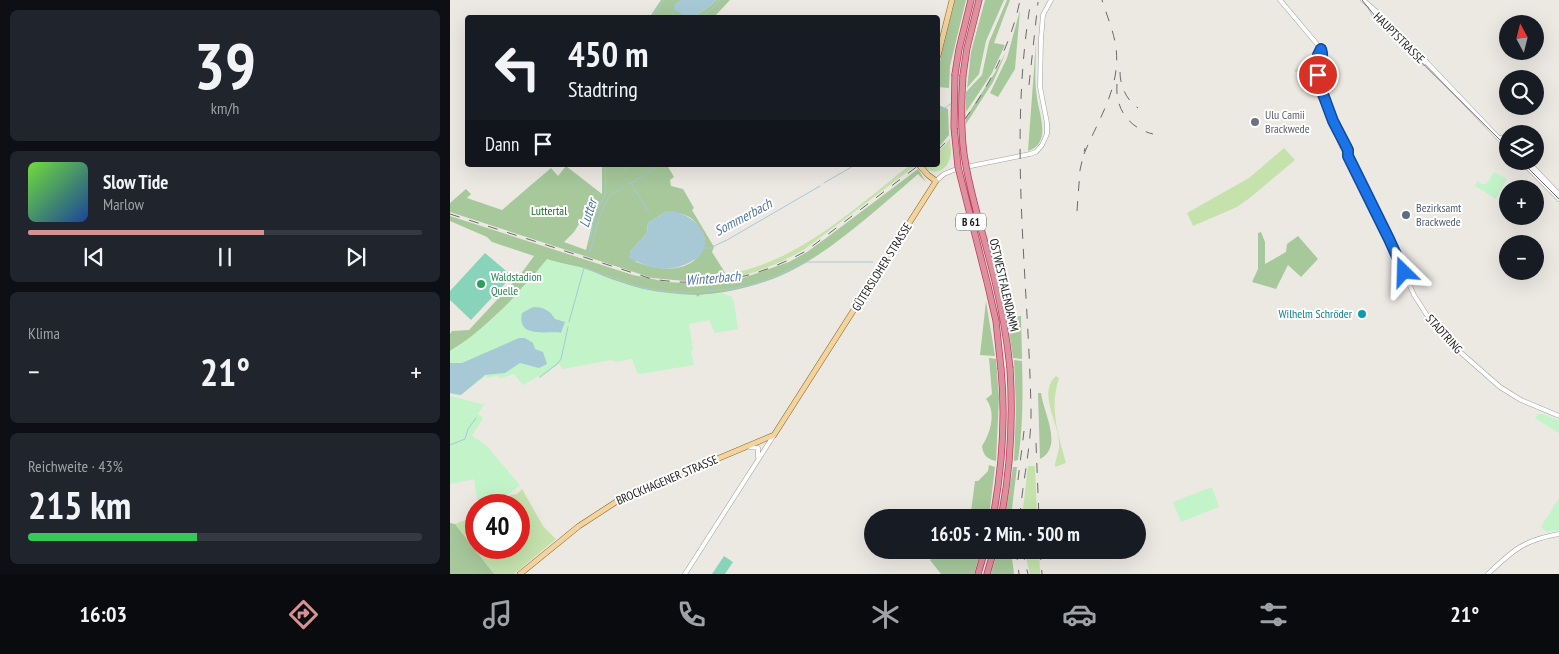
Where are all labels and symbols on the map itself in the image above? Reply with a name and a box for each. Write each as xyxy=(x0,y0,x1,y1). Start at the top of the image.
street label: HAUPTSTRASSE xyxy=(1371,9,1428,66)
north arrow xyxy=(1499,15,1544,60)
pin xyxy=(1297,54,1339,96)
place label: Ulu Camii Brackwede xyxy=(1265,107,1310,136)
marker: Ulu Camii Brackwede xyxy=(1249,116,1261,128)
water label: Lutter xyxy=(575,194,602,230)
water label: Sommerbach xyxy=(711,194,776,240)
place label: Bezirksamt Brackwede xyxy=(1416,200,1462,229)
park label: Luttertal xyxy=(531,203,567,218)
marker: Bezirksamt Brackwede xyxy=(1400,209,1412,221)
road number: B 61 xyxy=(956,213,986,230)
street label: GÜTERSLOHER STRASSE xyxy=(848,220,915,314)
street label: OSTWESTFALENDAMM xyxy=(987,237,1022,333)
position arrow xyxy=(1377,245,1429,297)
water label: Winterbach xyxy=(685,267,742,289)
place label: Waldstadion Quelle xyxy=(491,269,542,298)
marker: Waldstadion Quelle xyxy=(475,278,487,290)
place label: Wilhelm Schröder xyxy=(1279,306,1353,321)
marker: Wilhelm Schröder xyxy=(1356,308,1368,320)
street label: STADTRING xyxy=(1423,311,1466,356)
street label: BROCKHAGENER STRASSE xyxy=(614,451,720,508)
speed limit sign: 40 xyxy=(465,494,530,559)

